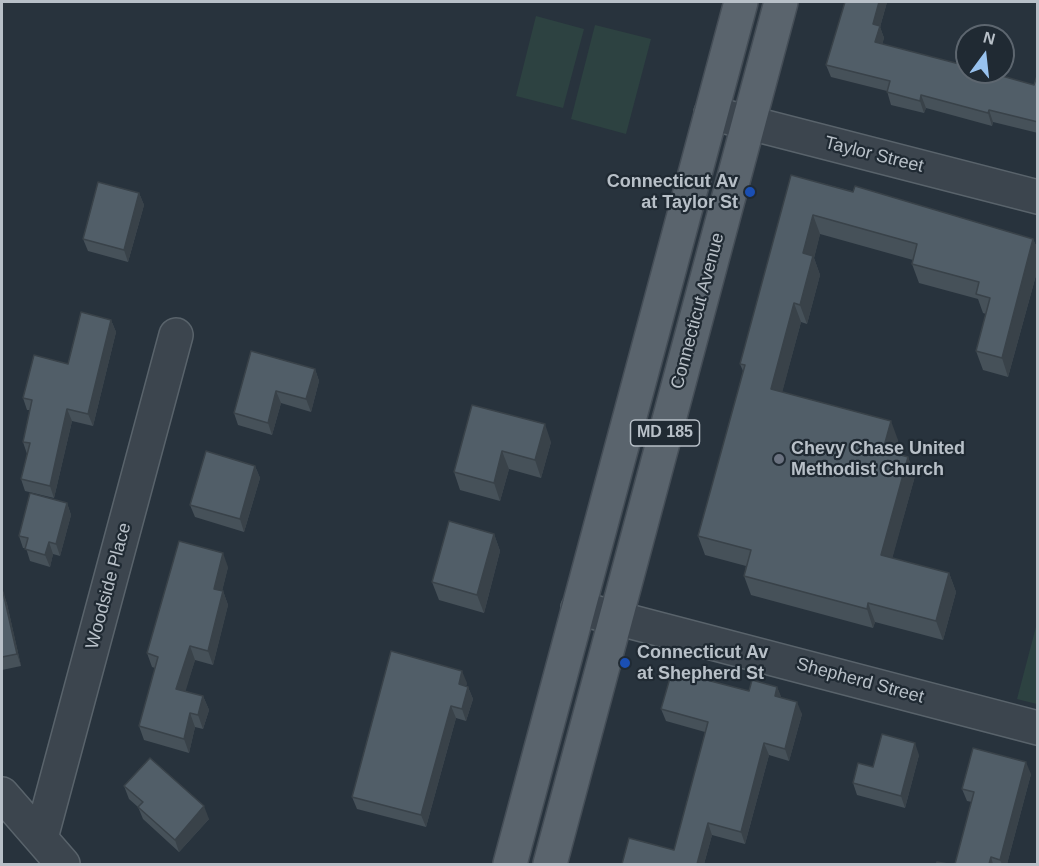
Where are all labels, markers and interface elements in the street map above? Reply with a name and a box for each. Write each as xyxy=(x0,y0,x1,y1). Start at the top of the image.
north arrow xyxy=(955,24,1015,84)
text: N xyxy=(981,28,997,48)
street label: Taylor Street xyxy=(822,132,926,178)
place label: Connecticut Av at Taylor St xyxy=(607,171,738,213)
marker: Connecticut Av at Taylor St xyxy=(743,185,757,199)
street label: Connecticut Avenue xyxy=(667,231,729,391)
road number: MD 185 xyxy=(630,420,700,446)
place label: Chevy Chase United Methodist Church xyxy=(791,438,965,480)
marker: Chevy Chase United Methodist Church xyxy=(772,452,786,466)
street label: Woodside Place xyxy=(82,521,136,651)
place label: Connecticut Av at Shepherd St xyxy=(637,642,768,684)
street label: Shepherd Street xyxy=(794,654,926,708)
marker: Connecticut Av at Shepherd St xyxy=(618,656,632,670)

